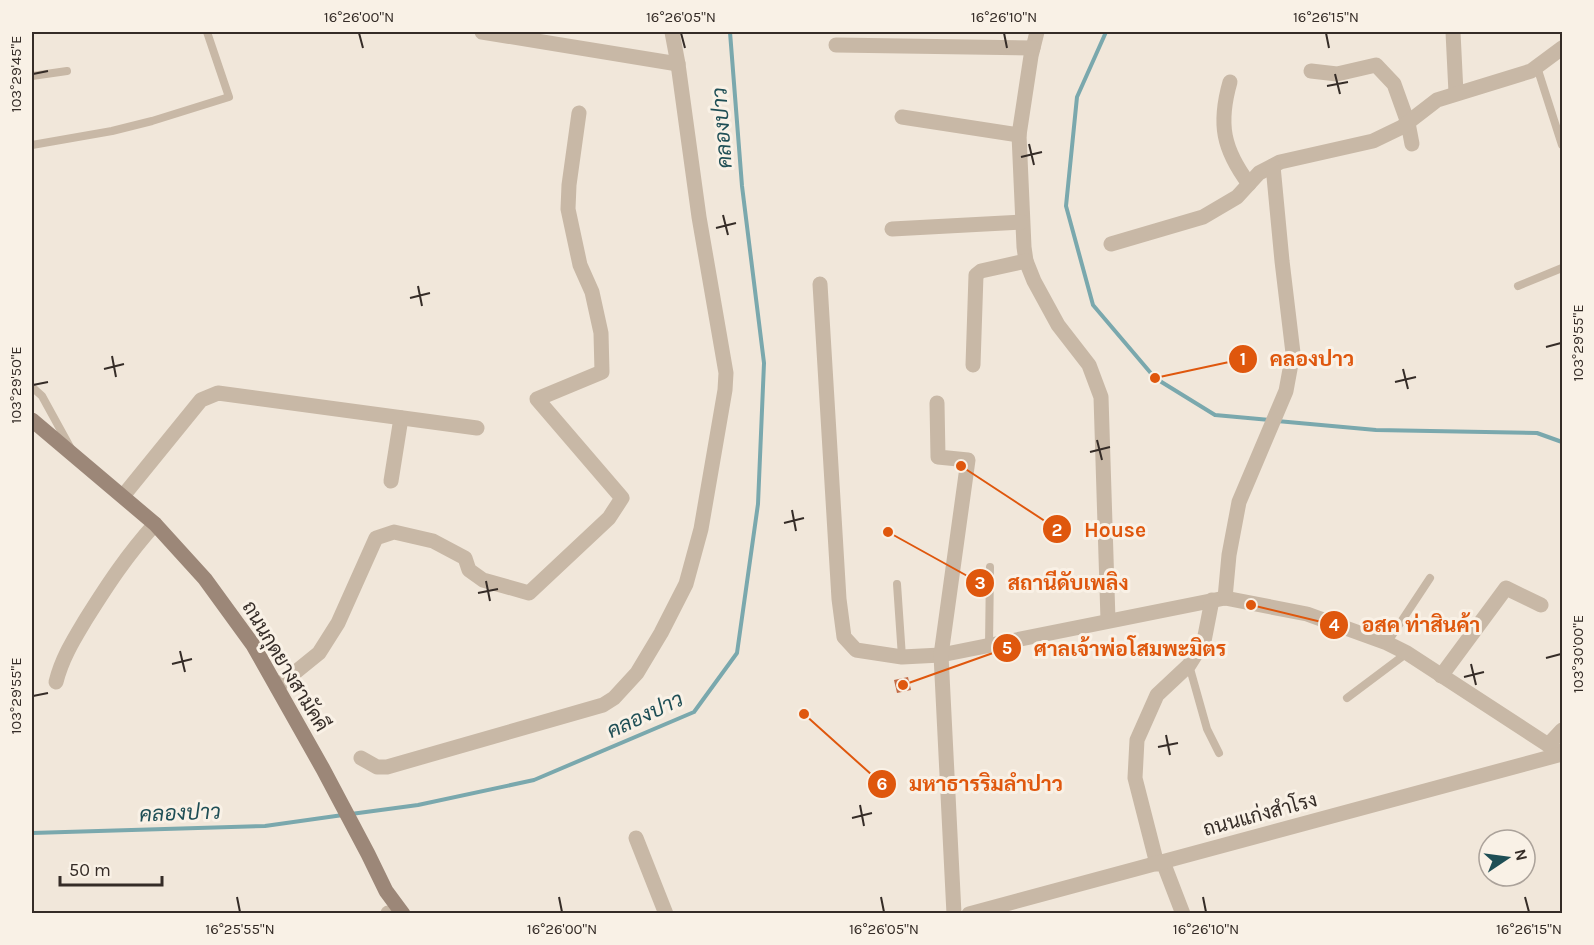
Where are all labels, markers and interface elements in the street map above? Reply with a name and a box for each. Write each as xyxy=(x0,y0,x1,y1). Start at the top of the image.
text: 16°26'00"N xyxy=(324,8,394,26)
text: 16°26'05"N xyxy=(646,8,716,26)
text: 16°26'10"N xyxy=(971,8,1037,26)
text: 16°26'15"N xyxy=(1293,8,1359,26)
text: 103°29'45"E xyxy=(7,35,25,113)
water label: คลองปาว xyxy=(707,87,737,169)
text: 103°29'55"E xyxy=(1569,304,1587,382)
callout: คลองปาว xyxy=(1228,339,1366,378)
text: 103°29'50"E xyxy=(7,346,25,424)
text: คลองปาว xyxy=(1270,347,1354,371)
text: 1 xyxy=(1240,348,1246,370)
callout: House xyxy=(1042,510,1158,549)
text: House xyxy=(1084,518,1146,542)
text: 2 xyxy=(1052,519,1062,541)
callout: สถานีดับเพลิง xyxy=(965,563,1141,602)
text: สถานีดับเพลิง xyxy=(1007,570,1129,595)
text: 3 xyxy=(974,572,986,594)
street label: ถนนกุดยางสามัคคี xyxy=(236,596,335,737)
callout: อสค ท่าสินค้า xyxy=(1319,606,1492,645)
text: อสค ท่าสินค้า xyxy=(1362,612,1480,637)
text: 4 xyxy=(1329,614,1340,636)
text: 103°30'00"E xyxy=(1569,615,1587,693)
callout: ศาลเจ้าพ่อโสมพะมิตร xyxy=(992,629,1238,668)
text: ศาลเจ้าพ่อโสมพะมิตร xyxy=(1034,635,1226,661)
text: 5 xyxy=(1002,637,1012,659)
text: 103°29'55"E xyxy=(7,657,25,735)
water label: คลองปาว xyxy=(603,687,687,743)
callout: มหาธารริมลำปาว xyxy=(867,764,1075,803)
text: มหาธารริมลำปาว xyxy=(909,771,1063,796)
text: 6 xyxy=(877,773,888,795)
street label: ถนนแก่งสำโรง xyxy=(1200,786,1320,841)
water label: คลองปาว xyxy=(139,800,221,826)
north arrow xyxy=(1477,828,1537,888)
text: N xyxy=(1511,847,1532,862)
scale bar xyxy=(60,849,162,887)
text: 50 m xyxy=(69,859,111,881)
text: 16°25'55"N xyxy=(205,920,275,938)
text: 16°26'00"N xyxy=(527,920,597,938)
text: 16°26'05"N xyxy=(849,920,919,938)
text: 16°26'10"N xyxy=(1173,920,1239,938)
text: 16°26'15"N xyxy=(1496,920,1562,938)

